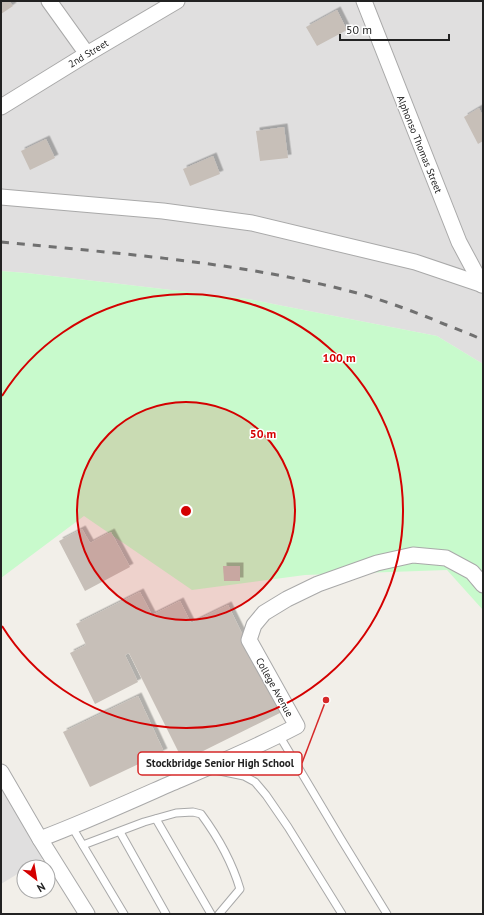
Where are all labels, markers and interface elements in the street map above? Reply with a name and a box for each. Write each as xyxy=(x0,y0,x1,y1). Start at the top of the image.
scale bar xyxy=(340,16,449,42)
text: 50 m xyxy=(346,22,372,37)
street label: 2nd Street xyxy=(66,36,111,70)
street label: Alphonso Thomas Street xyxy=(394,93,445,196)
text: 100 m xyxy=(322,350,356,365)
text: 50 m xyxy=(250,426,276,441)
centre of rings xyxy=(179,504,193,518)
street label: College Avenue xyxy=(253,655,296,719)
callout: Stockbridge Senior High School xyxy=(138,752,302,775)
text: Stockbridge Senior High School xyxy=(146,756,295,770)
north arrow xyxy=(16,859,56,899)
text: N xyxy=(34,880,48,895)

